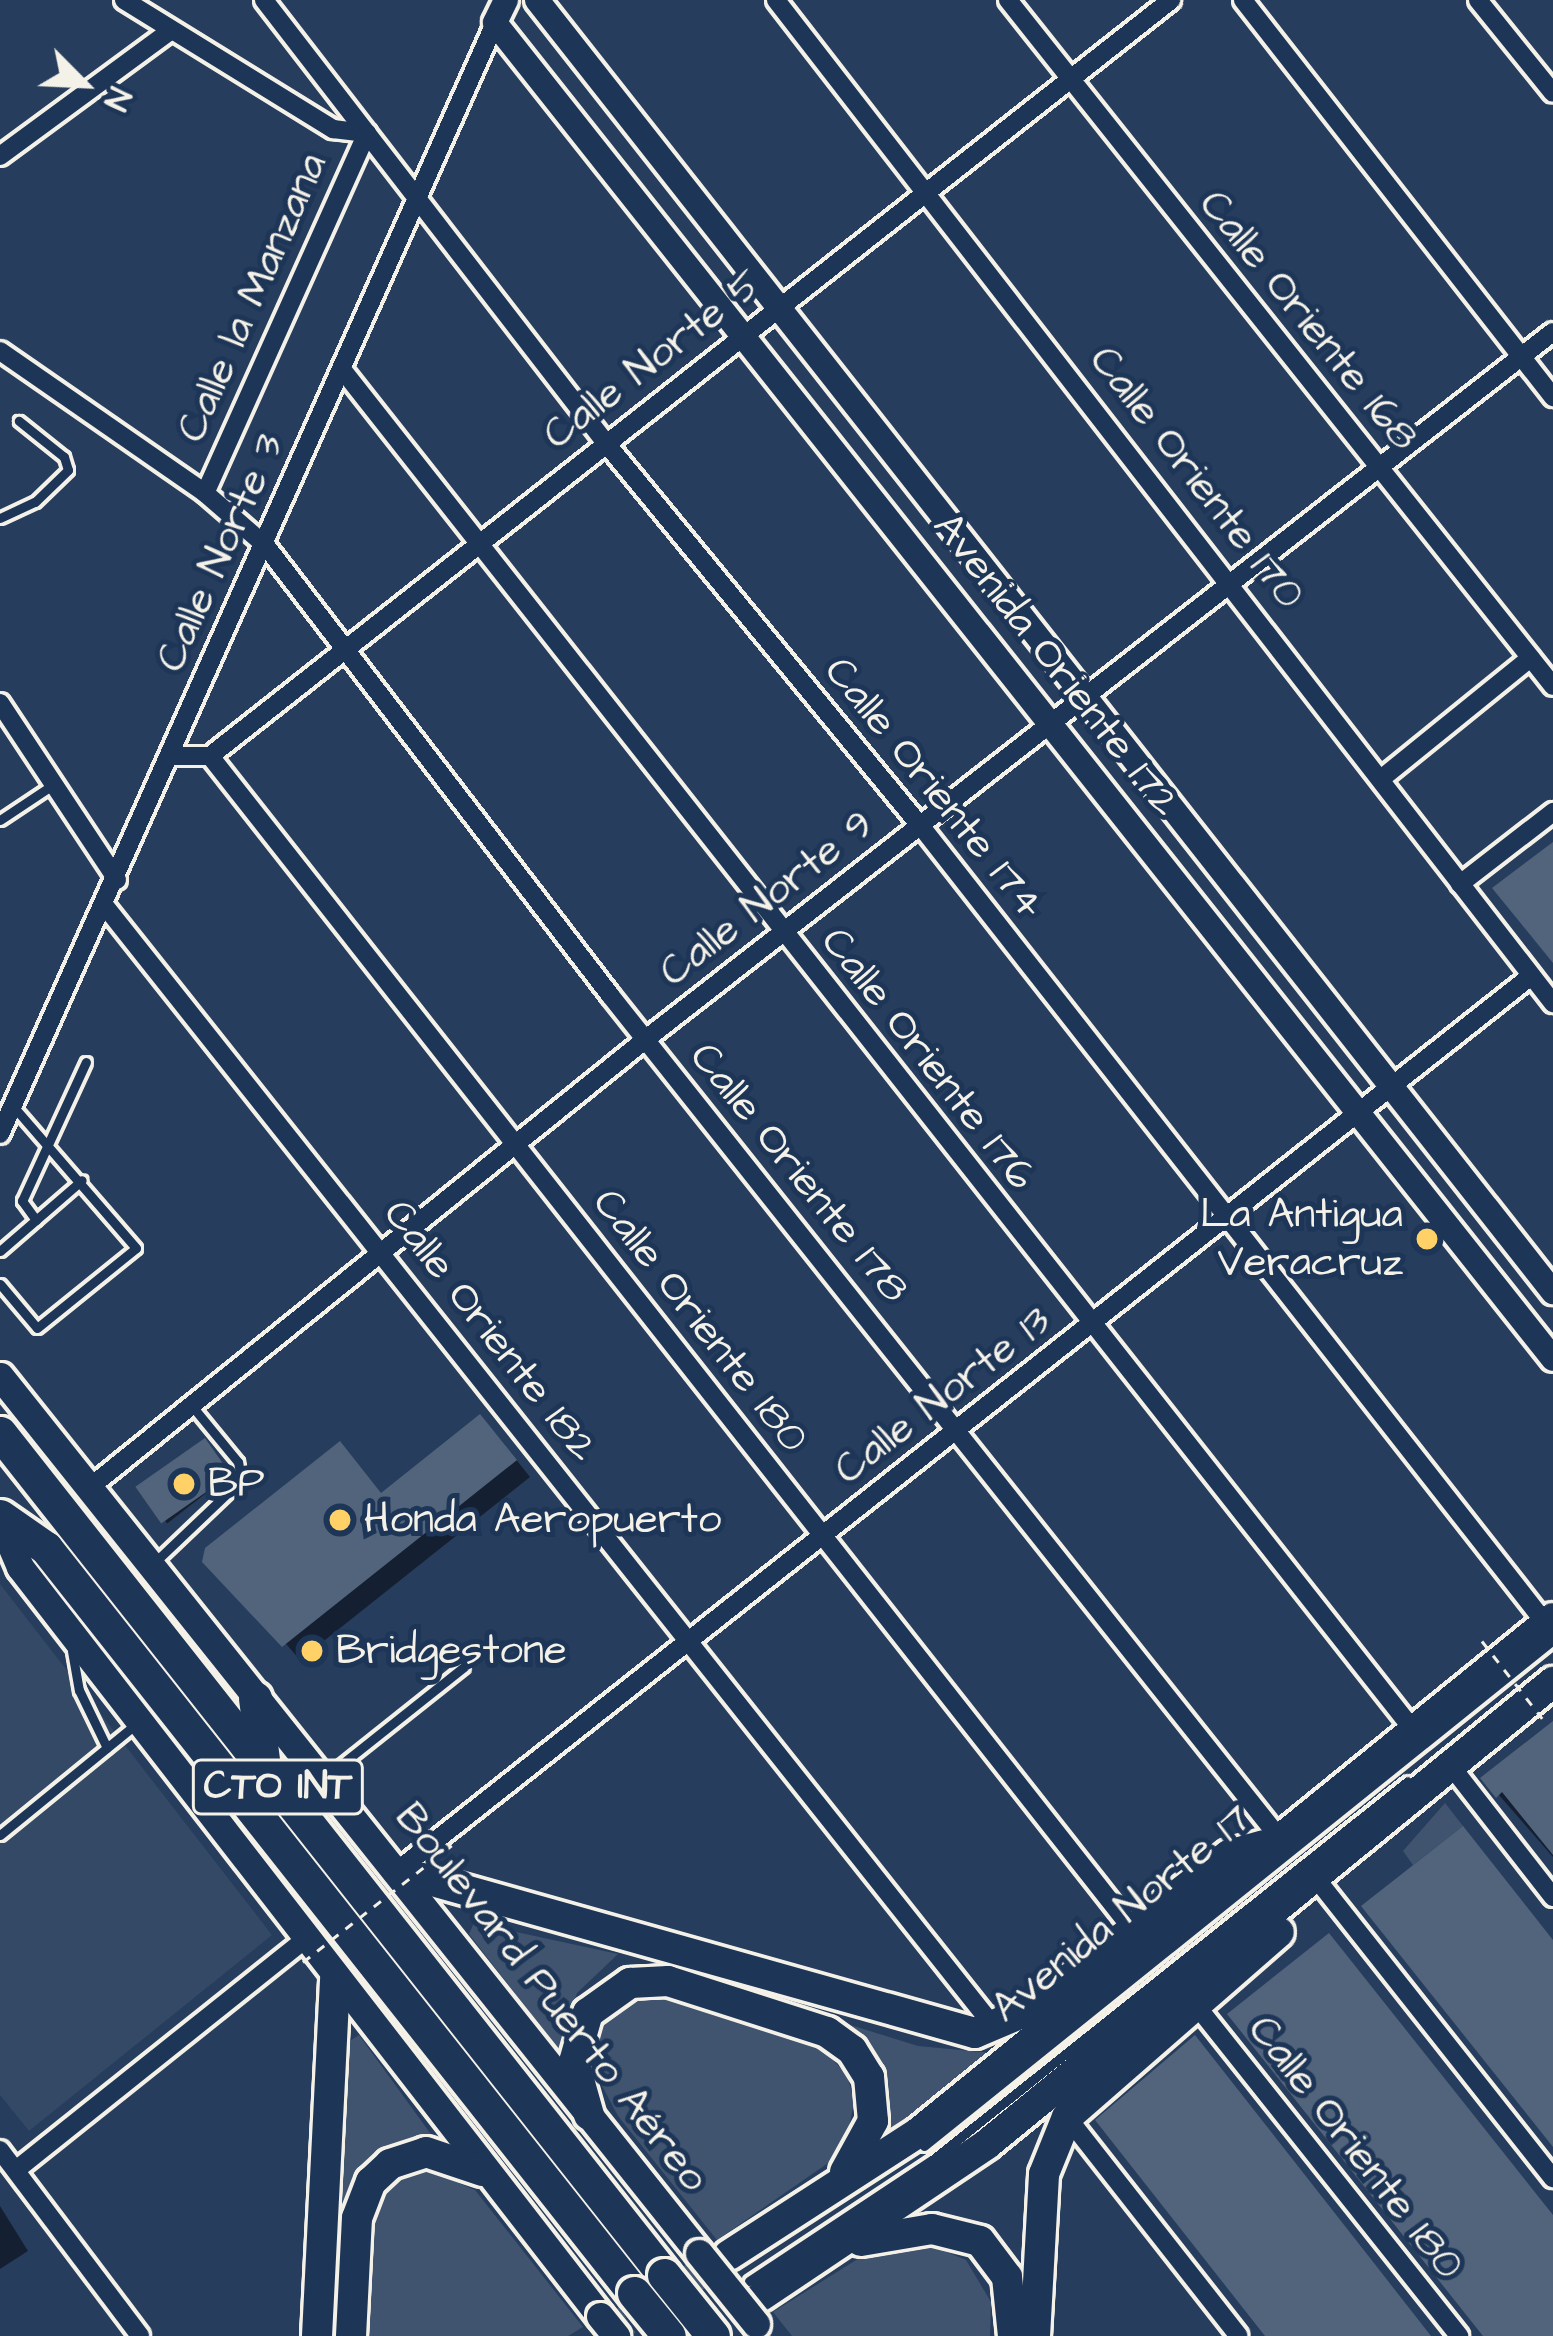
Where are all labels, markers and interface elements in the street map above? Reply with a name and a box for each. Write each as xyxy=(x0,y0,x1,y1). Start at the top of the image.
north arrow xyxy=(24,24,144,144)
text: N xyxy=(92,80,142,117)
street label: Calle la Manzana xyxy=(167,146,339,450)
street label: Calle Oriente 168 xyxy=(1188,181,1428,461)
street label: Calle Norte 5 xyxy=(534,259,772,461)
street label: Calle Oriente 170 xyxy=(1078,337,1314,619)
street label: Calle Norte 3 xyxy=(146,426,296,680)
street label: Avenida Oriente 172 xyxy=(922,503,1190,827)
street label: Calle Oriente 174 xyxy=(813,647,1055,929)
street label: Calle Norte 9 xyxy=(650,800,884,998)
street label: Calle Oriente 176 xyxy=(810,918,1046,1200)
street label: Calle Oriente 178 xyxy=(679,1033,919,1313)
street label: Calle Oriente 180 xyxy=(581,1179,819,1463)
street label: Calle Oriente 182 xyxy=(372,1190,608,1472)
place label: La Antigua Veracruz xyxy=(1200,1190,1403,1288)
marker: La Antigua Veracruz xyxy=(1414,1226,1440,1252)
street label: Calle Norte 13 xyxy=(825,1296,1061,1496)
place label: BP xyxy=(208,1459,265,1509)
marker: BP xyxy=(171,1471,197,1497)
place label: Honda Aeropuerto xyxy=(364,1495,721,1545)
marker: Honda Aeropuerto xyxy=(327,1507,353,1533)
place label: Bridgestone xyxy=(336,1626,567,1676)
marker: Bridgestone xyxy=(299,1638,325,1664)
road number: CTO INT xyxy=(191,1754,365,1820)
street label: Boulevard Puerto Aéreo xyxy=(384,1794,718,2202)
street label: Avenida Norte 17 xyxy=(982,1794,1262,2034)
street label: Calle Oriente 180 xyxy=(1236,2006,1474,2290)

